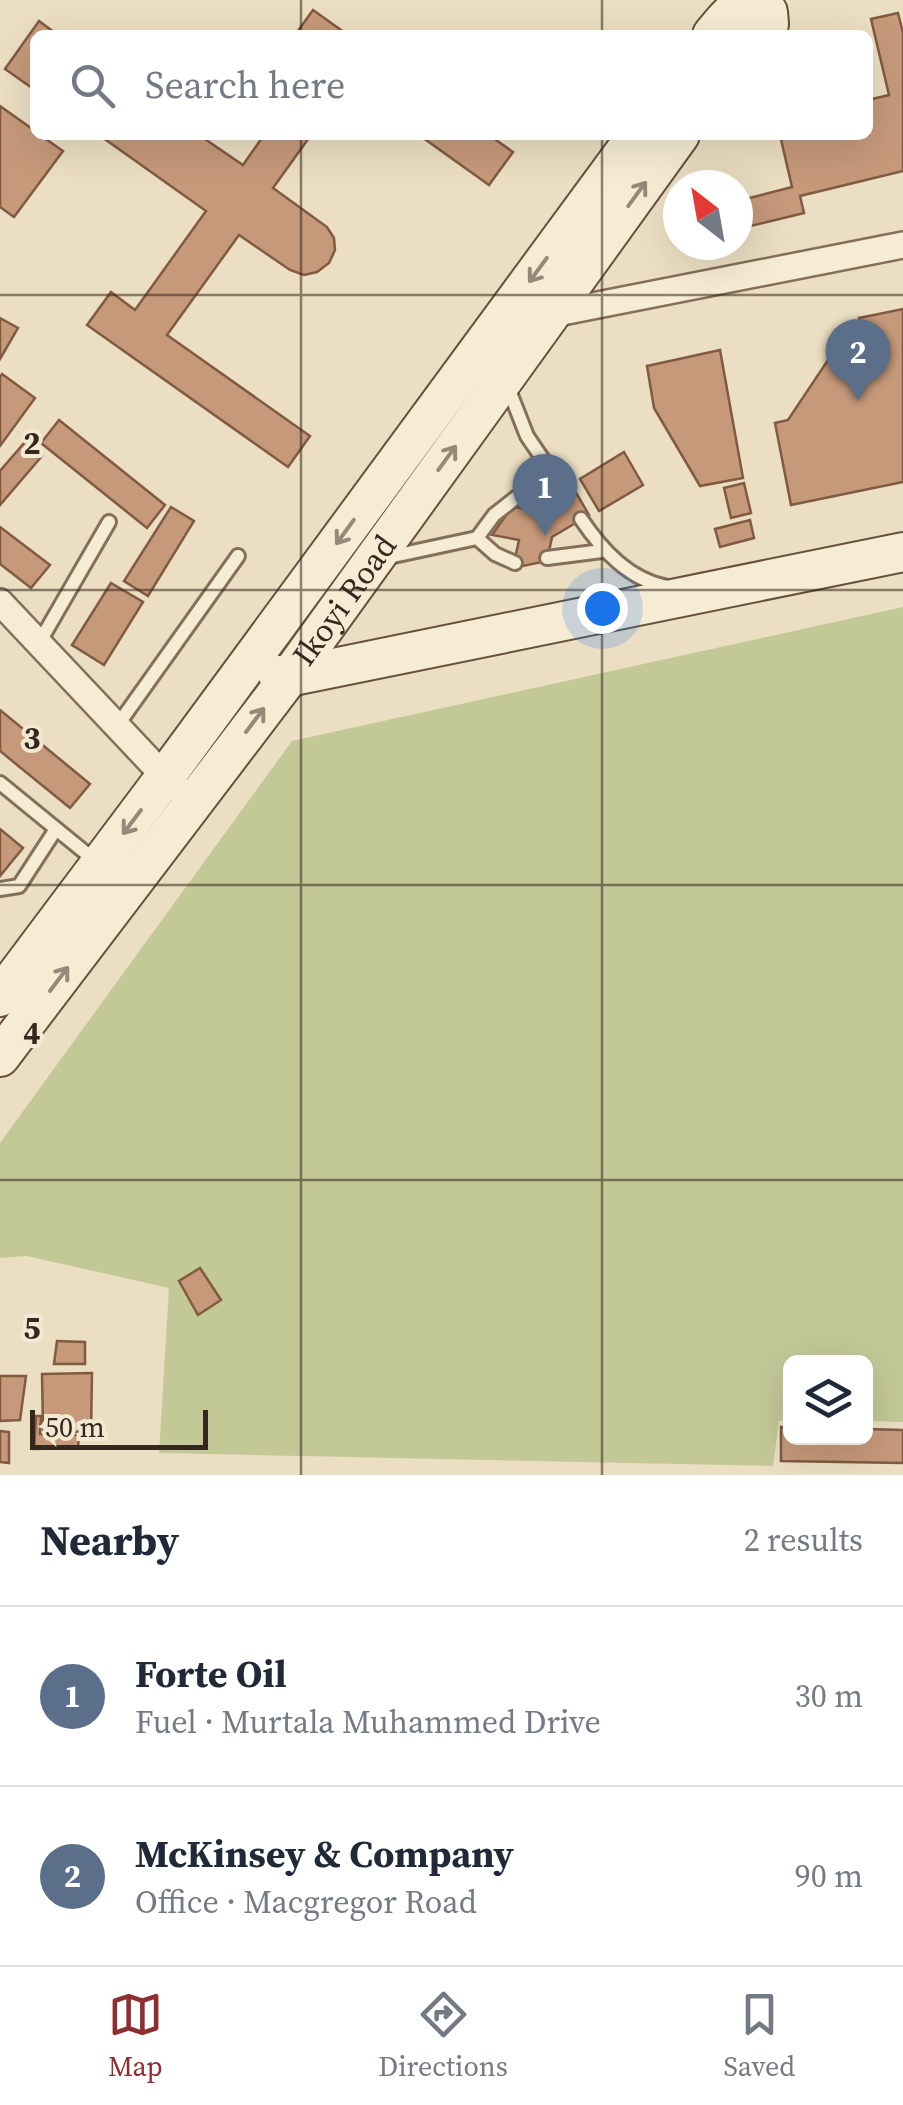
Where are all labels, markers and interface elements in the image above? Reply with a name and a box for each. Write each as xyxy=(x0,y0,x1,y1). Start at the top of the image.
search box xyxy=(30,30,873,140)
icon: search xyxy=(65,58,120,113)
text: Search here xyxy=(145,59,345,111)
north arrow xyxy=(663,170,753,260)
one-way arrow xyxy=(626,181,647,209)
one-way arrow xyxy=(527,256,548,283)
pin: 2 xyxy=(826,318,890,401)
text: 2 xyxy=(23,421,41,465)
one-way arrow xyxy=(436,444,457,472)
pin: 1 xyxy=(512,454,578,536)
one-way arrow xyxy=(335,518,356,545)
street label: Ikoyi Road xyxy=(282,526,407,675)
your location xyxy=(577,583,628,634)
one-way arrow xyxy=(245,707,266,734)
text: 3 xyxy=(23,716,41,760)
one-way arrow xyxy=(121,808,142,835)
one-way arrow xyxy=(48,966,69,993)
text: 4 xyxy=(23,1011,41,1055)
text: 5 xyxy=(23,1306,41,1350)
map controls xyxy=(783,1355,873,1445)
button: layers xyxy=(783,1355,873,1445)
scale bar xyxy=(30,1405,208,1450)
text: 50 m xyxy=(45,1408,105,1446)
text: Nearby xyxy=(40,1511,179,1569)
text: 2 results xyxy=(744,1518,863,1562)
text: Forte Oil xyxy=(135,1648,287,1700)
text: 1 xyxy=(64,1674,81,1718)
text: 30 m xyxy=(795,1674,863,1718)
text: Fuel · Murtala Muhammed Drive xyxy=(135,1700,601,1744)
text: McKinsey & Company xyxy=(135,1828,514,1880)
text: 2 xyxy=(64,1854,81,1898)
text: 90 m xyxy=(795,1854,863,1898)
text: Office · Macgregor Road xyxy=(135,1880,477,1924)
tab: Map xyxy=(108,1987,163,2085)
tab: Directions xyxy=(378,1987,508,2085)
tab: Saved xyxy=(723,1987,795,2085)

